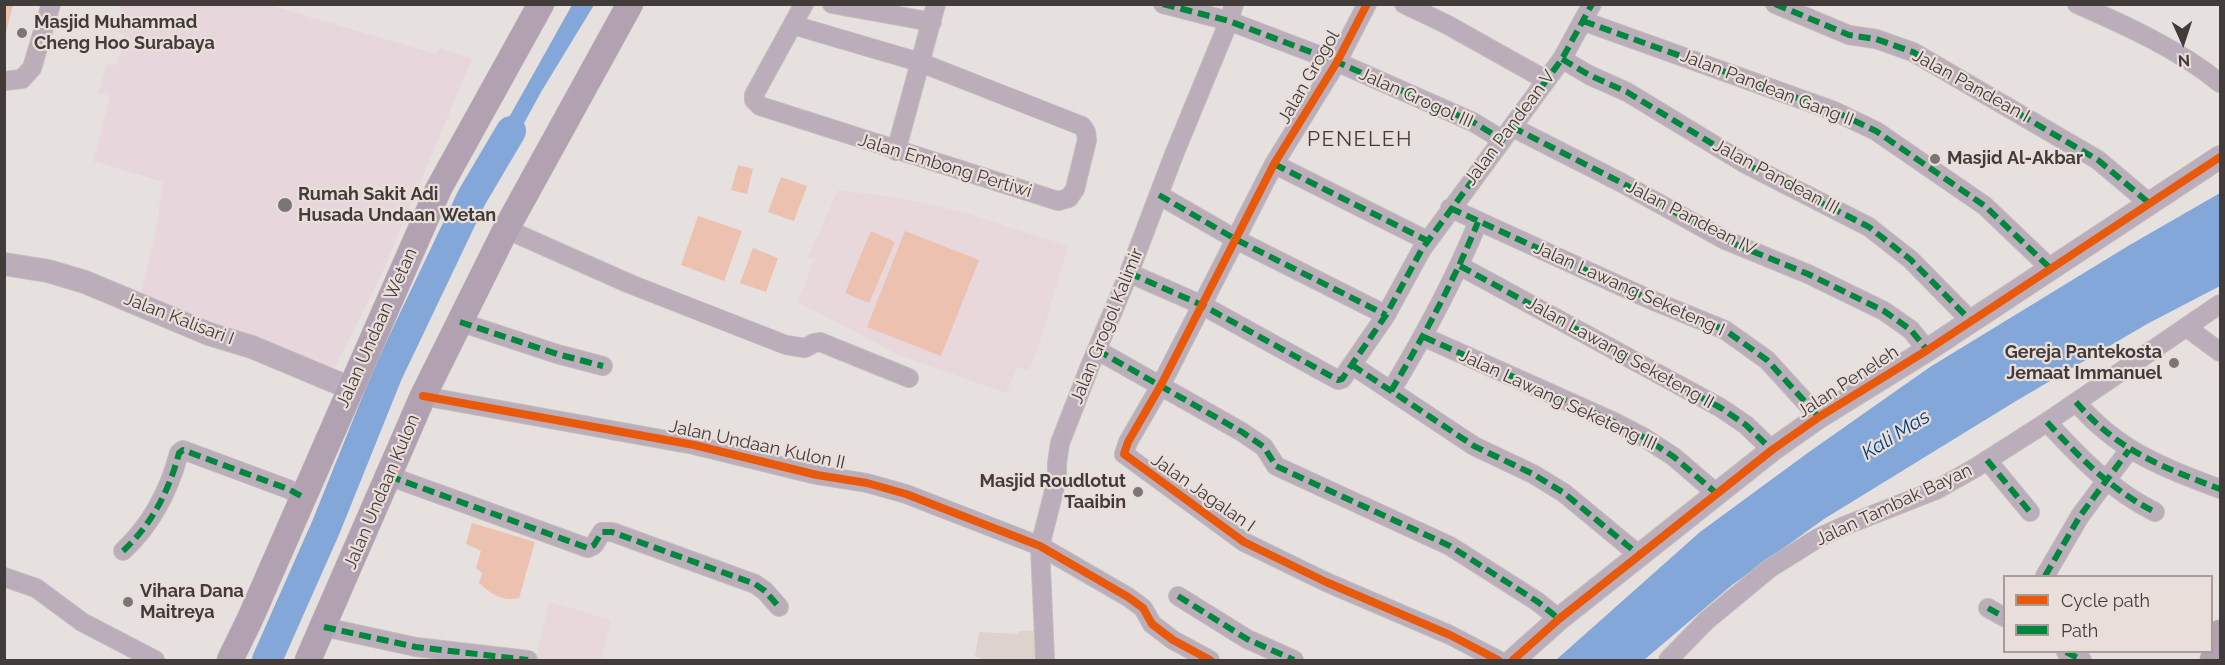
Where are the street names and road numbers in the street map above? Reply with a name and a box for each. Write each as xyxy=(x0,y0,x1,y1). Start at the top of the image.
street label: Jalan Grogol xyxy=(1274,26,1344,128)
street label: Jalan Pandean Gang II xyxy=(1677,45,1857,131)
street label: Jalan Pandean I xyxy=(1909,45,2033,127)
street label: Jalan Grogol III xyxy=(1356,63,1476,133)
street label: Jalan Pandean V xyxy=(1460,66,1560,190)
street label: Jalan Embong Pertiwi xyxy=(856,129,1034,203)
street label: Jalan Pandean III xyxy=(1709,135,1843,219)
street label: Jalan Pandean IV xyxy=(1622,176,1760,260)
street label: Jalan Lawang Seketeng I xyxy=(1530,237,1728,341)
street label: Jalan Undaan Wetan xyxy=(332,245,422,411)
street label: Jalan Grogol Kalimir xyxy=(1066,245,1148,407)
street label: Jalan Kalisari I xyxy=(121,288,237,350)
street label: Jalan Lawang Seketeng II xyxy=(1522,292,1718,414)
street label: Jalan Peneleh xyxy=(1793,341,1903,423)
street label: Jalan Lawang Seketeng III xyxy=(1456,345,1660,455)
street label: Jalan Undaan Kulon xyxy=(340,411,424,573)
street label: Jalan Undaan Kulon II xyxy=(667,416,847,474)
street label: Jalan Jagalan I xyxy=(1147,449,1259,537)
street label: Jalan Tambak Bayan xyxy=(1812,459,1976,551)

